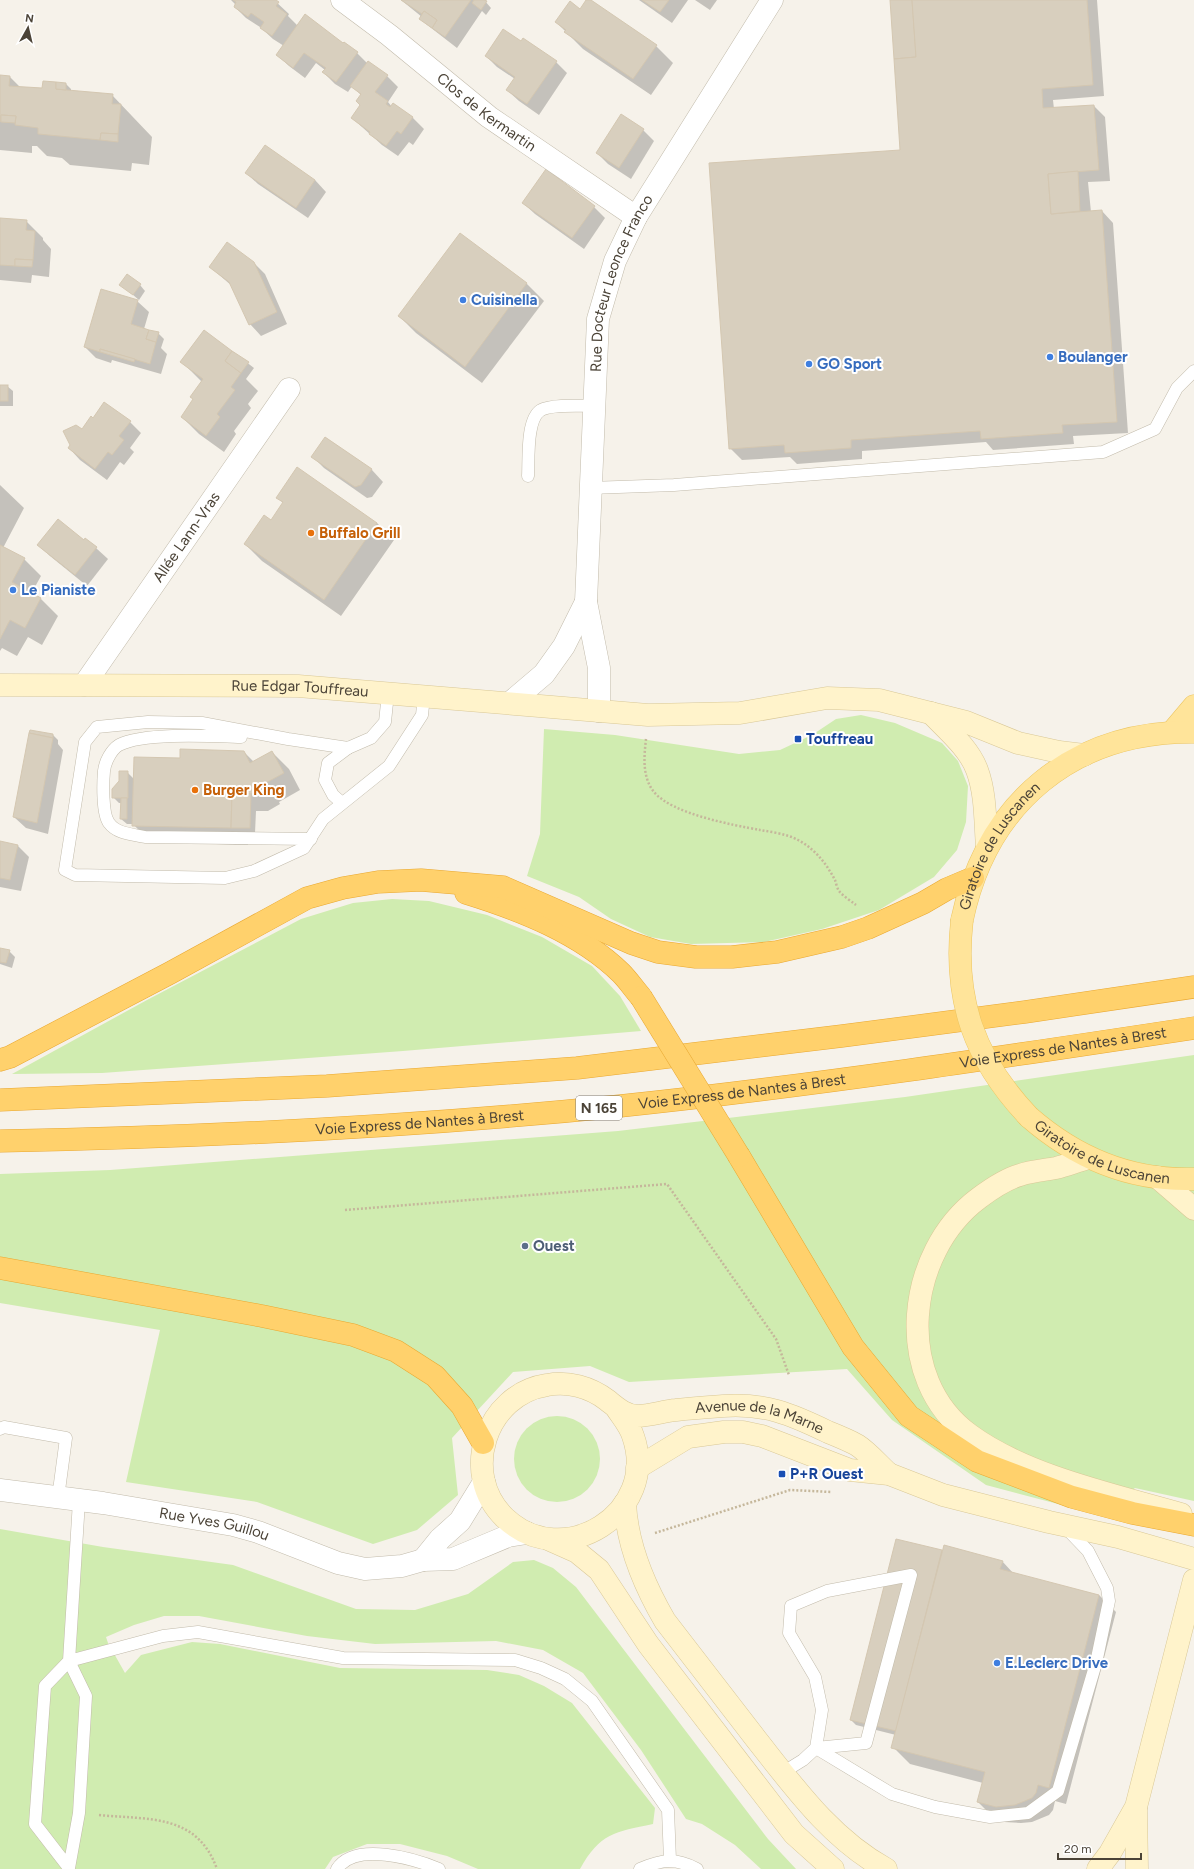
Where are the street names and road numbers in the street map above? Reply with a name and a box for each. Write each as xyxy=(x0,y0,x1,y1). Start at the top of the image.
street label: Clos de Kermartin xyxy=(433,69,539,155)
street label: Rue Docteur Leonce Franco xyxy=(587,191,657,372)
street label: Allée Lann-Vras xyxy=(149,489,224,586)
street label: Rue Edgar Touffreau xyxy=(231,677,369,701)
street label: Giratoire de Luscanen xyxy=(956,778,1044,912)
street label: Voie Express de Nantes à Brest xyxy=(958,1023,1168,1072)
street label: Voie Express de Nantes à Brest xyxy=(637,1070,847,1113)
road number: N 165 xyxy=(576,1096,622,1120)
street label: Voie Express de Nantes à Brest xyxy=(315,1106,525,1139)
street label: Giratoire de Luscanen xyxy=(1031,1116,1171,1188)
street label: Avenue de la Marne xyxy=(694,1396,827,1438)
street label: Rue Yves Guillou xyxy=(158,1504,272,1545)

